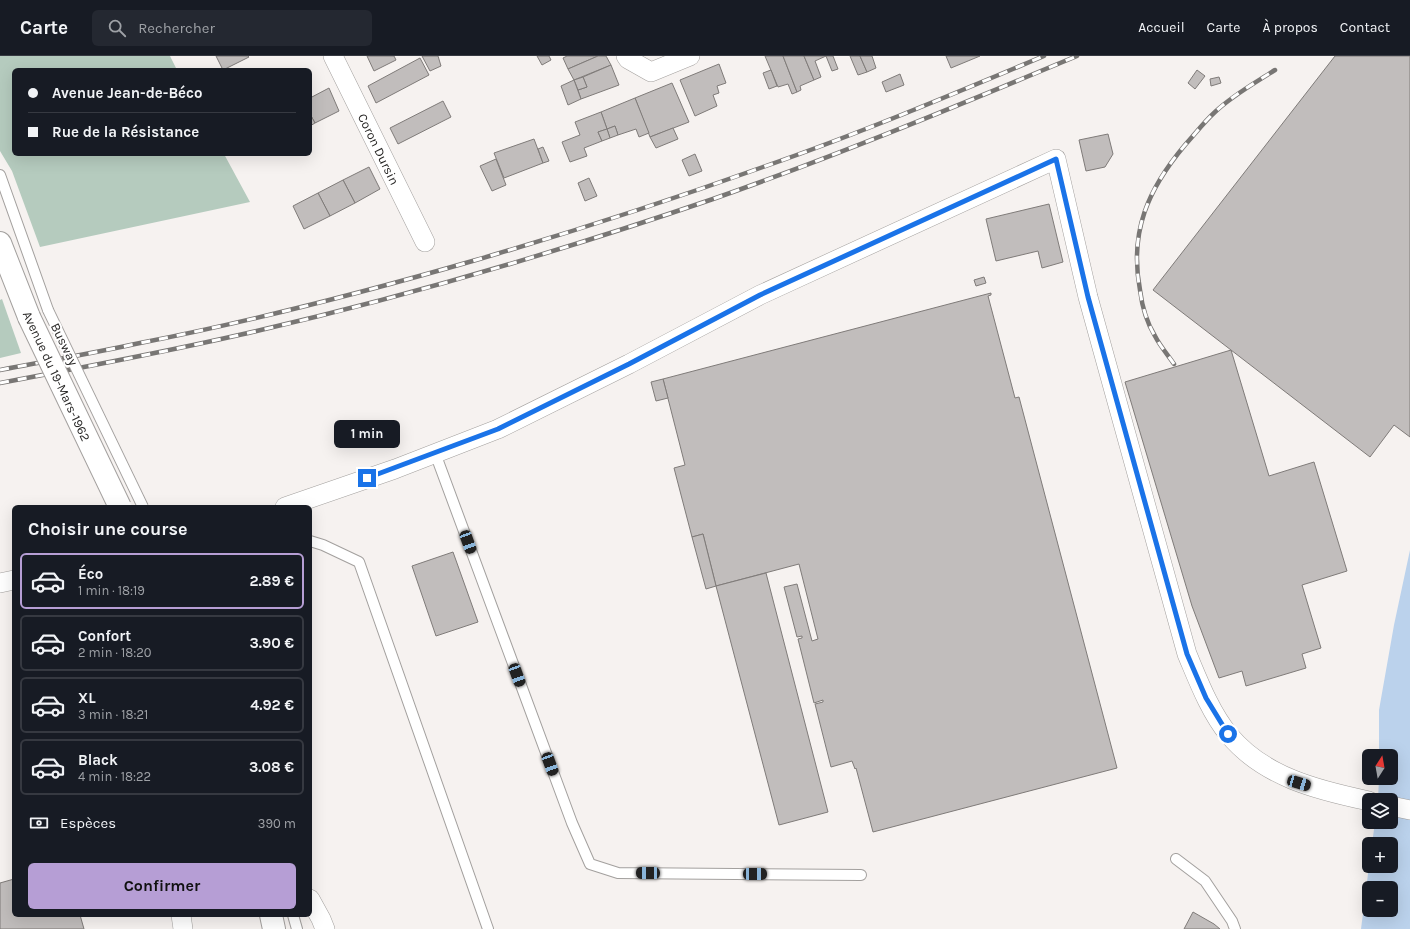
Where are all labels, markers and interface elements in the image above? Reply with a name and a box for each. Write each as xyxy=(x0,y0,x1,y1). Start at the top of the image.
search box xyxy=(92,10,372,46)
text: Carte xyxy=(20,17,68,39)
icon: search xyxy=(106,17,128,39)
text: Rechercher xyxy=(138,19,215,37)
text: Accueil xyxy=(1138,19,1185,36)
text: Carte xyxy=(1207,19,1240,36)
text: À propos xyxy=(1262,19,1318,36)
text: Contact xyxy=(1340,19,1390,36)
text: Avenue Jean-de-Béco xyxy=(52,84,203,102)
street label: Coron Dursin xyxy=(355,111,402,187)
text: Rue de la Résistance xyxy=(52,123,199,141)
street label: Avenue du 19-Mars-1962 xyxy=(20,309,93,444)
street label: Busway xyxy=(48,321,81,368)
callout: 1 min xyxy=(334,420,400,448)
text: 1 min xyxy=(351,426,383,441)
route end xyxy=(358,469,376,487)
text: Choisir une course xyxy=(28,518,187,540)
car xyxy=(458,529,478,555)
icon: car xyxy=(30,563,66,599)
text: Éco xyxy=(78,565,103,583)
text: 2.89 € xyxy=(250,572,294,590)
text: 1 min · 18:19 xyxy=(78,583,145,598)
icon: car xyxy=(30,625,66,661)
text: Confort xyxy=(78,627,131,645)
text: 3.90 € xyxy=(250,634,294,652)
text: 2 min · 18:20 xyxy=(78,645,152,660)
car xyxy=(507,662,527,688)
icon: car xyxy=(30,687,66,723)
text: XL xyxy=(78,689,96,707)
text: 4.92 € xyxy=(250,696,294,714)
text: 3 min · 18:21 xyxy=(78,707,148,722)
route start xyxy=(1219,725,1237,743)
icon: car xyxy=(30,749,66,785)
north arrow xyxy=(1362,749,1398,785)
map controls xyxy=(1362,749,1398,917)
text: Black xyxy=(78,751,118,769)
car xyxy=(540,751,560,777)
text: 3.08 € xyxy=(249,758,294,776)
text: 4 min · 18:22 xyxy=(78,769,151,784)
car xyxy=(1286,774,1312,792)
button: layers xyxy=(1362,793,1398,829)
icon: cash xyxy=(28,812,50,834)
text: Espèces xyxy=(60,814,116,832)
text: 390 m xyxy=(258,816,296,831)
button: + xyxy=(1362,837,1398,873)
button: Confirmer xyxy=(28,863,296,909)
car xyxy=(636,867,660,879)
car xyxy=(743,868,767,880)
button: − xyxy=(1362,881,1398,917)

